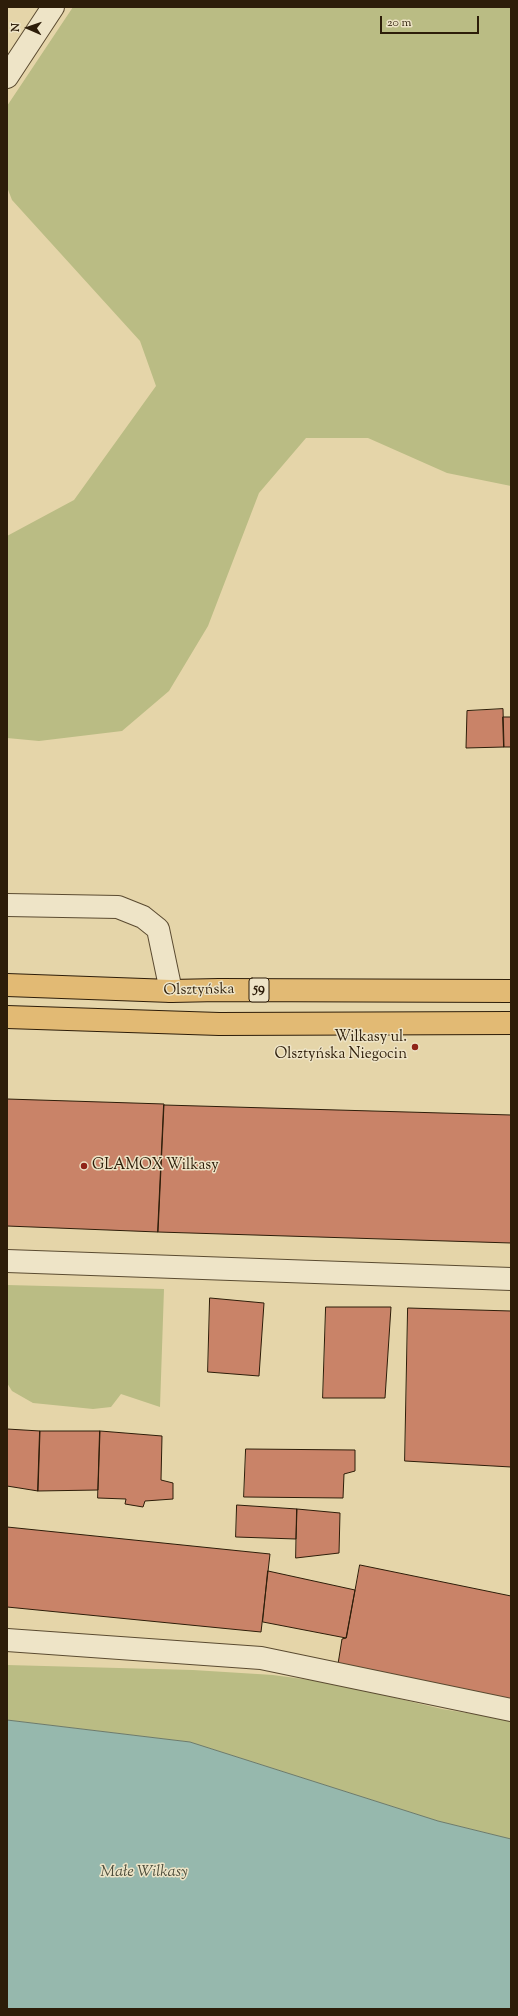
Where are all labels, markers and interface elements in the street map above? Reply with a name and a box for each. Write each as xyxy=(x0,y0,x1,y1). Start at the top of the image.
north arrow xyxy=(8,8,48,48)
scale bar xyxy=(382,8,481,34)
text: 20 m xyxy=(387,14,411,32)
text: N xyxy=(8,23,24,32)
road number: 59 xyxy=(249,978,269,1002)
street label: Olsztyńska xyxy=(163,981,235,1001)
place label: Wilkasy ul. Olsztyńska Niegocin xyxy=(274,1029,407,1064)
marker: Wilkasy ul. Olsztyńska Niegocin xyxy=(410,1042,420,1052)
place label: GLAMOX Wilkasy xyxy=(92,1157,219,1175)
marker: GLAMOX Wilkasy xyxy=(79,1161,89,1171)
water label: Małe Wilkasy xyxy=(100,1863,188,1883)

